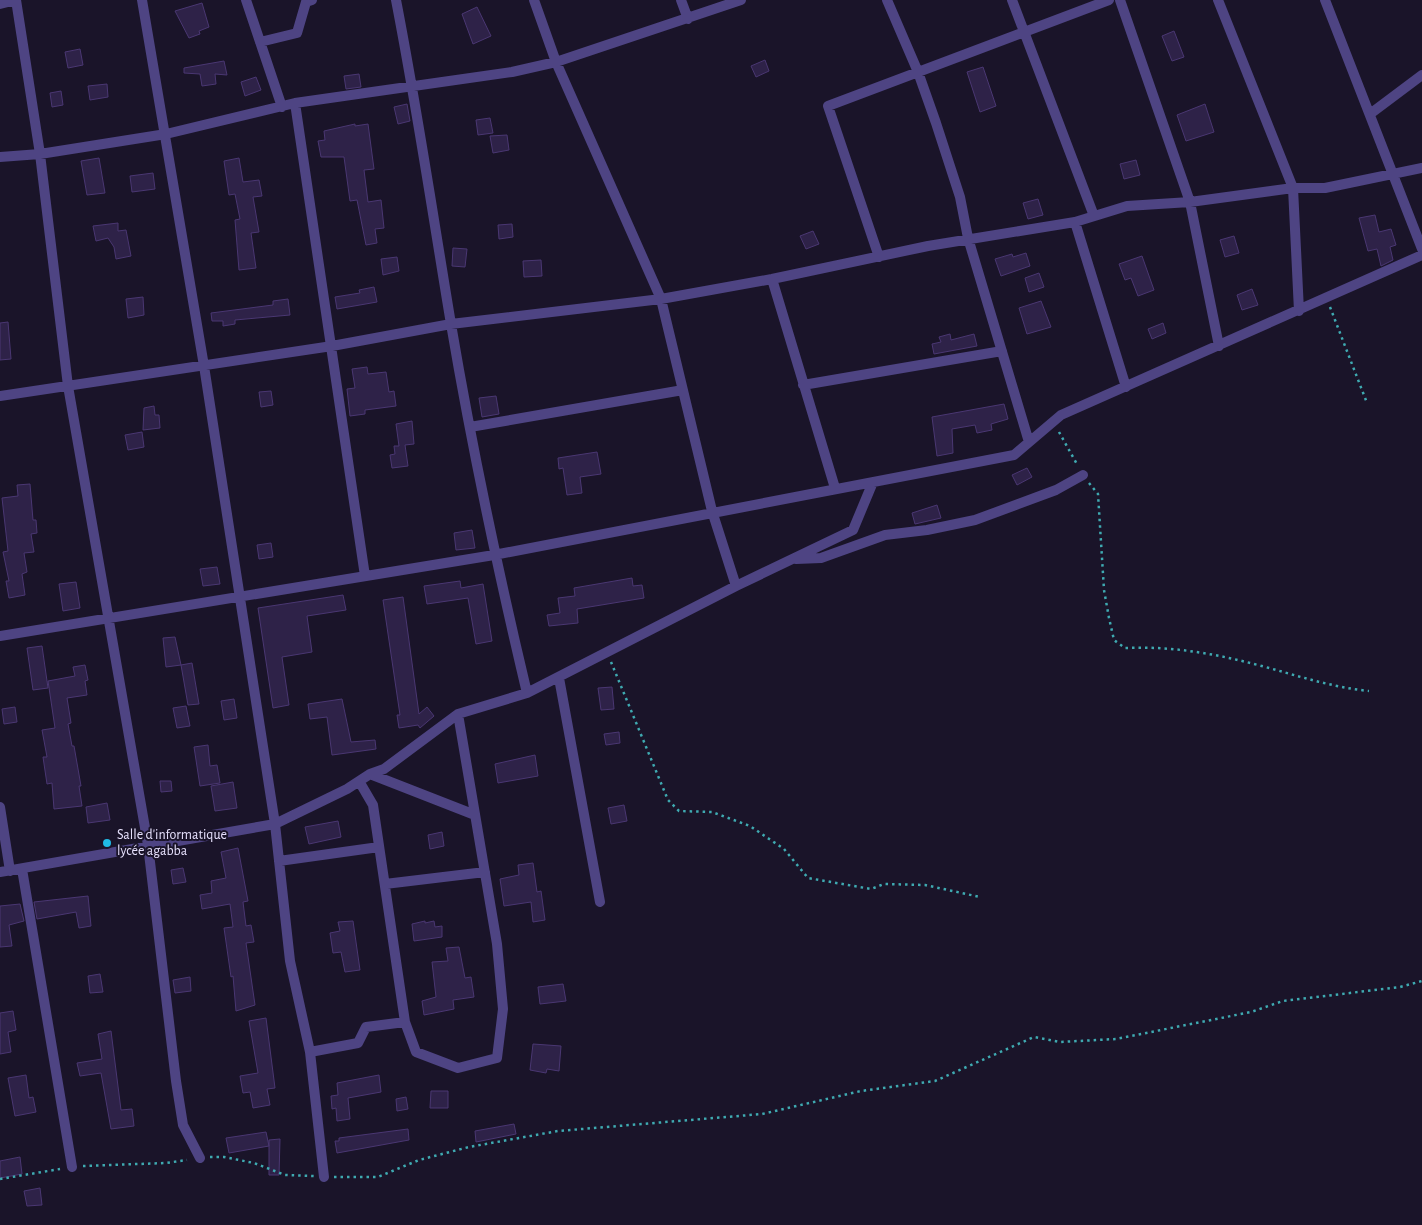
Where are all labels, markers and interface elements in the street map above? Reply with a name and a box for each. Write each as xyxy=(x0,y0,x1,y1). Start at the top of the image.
place label: Salle d'informatique lycée agabba xyxy=(117,828,227,858)
marker: Salle d'informatique lycée agabba xyxy=(101,837,113,849)

